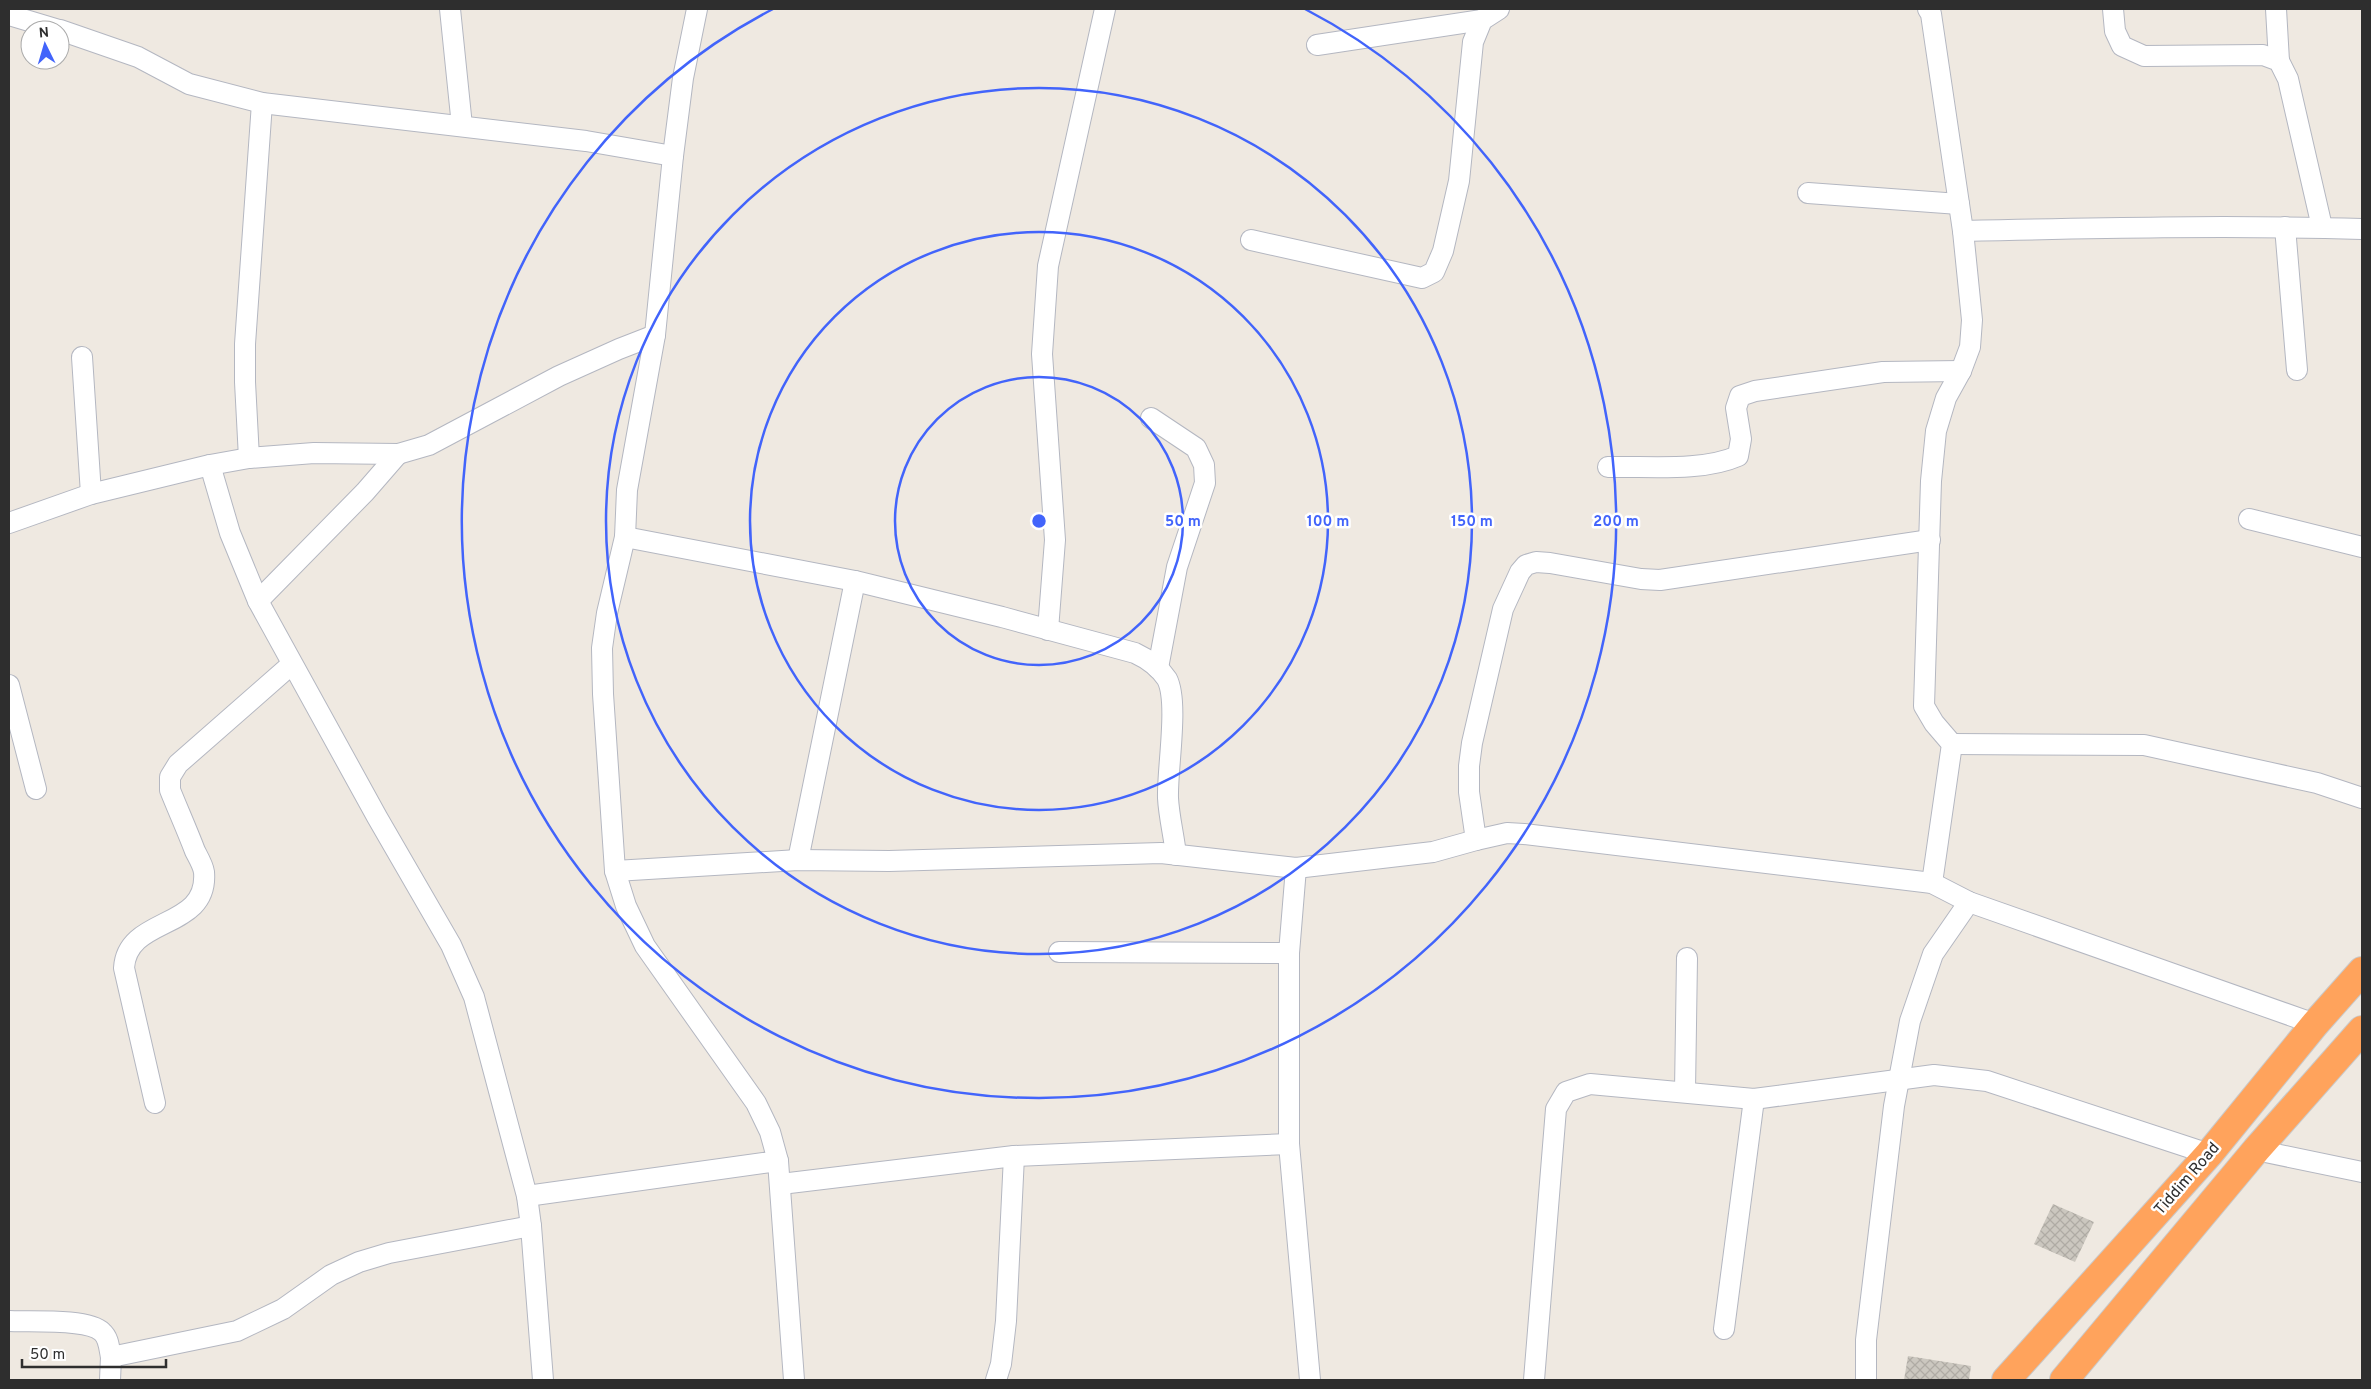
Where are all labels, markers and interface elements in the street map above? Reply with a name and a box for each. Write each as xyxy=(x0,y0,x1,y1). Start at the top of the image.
north arrow xyxy=(20,20,70,70)
text: N xyxy=(38,25,50,42)
centre of rings xyxy=(1030,512,1048,530)
text: 50 m xyxy=(1165,513,1201,532)
text: 100 m xyxy=(1307,513,1349,532)
text: 150 m xyxy=(1451,513,1493,532)
text: 200 m xyxy=(1593,513,1639,532)
street label: Tiddim Road xyxy=(2151,1139,2225,1220)
scale bar xyxy=(22,1336,166,1368)
text: 50 m xyxy=(30,1346,65,1365)

